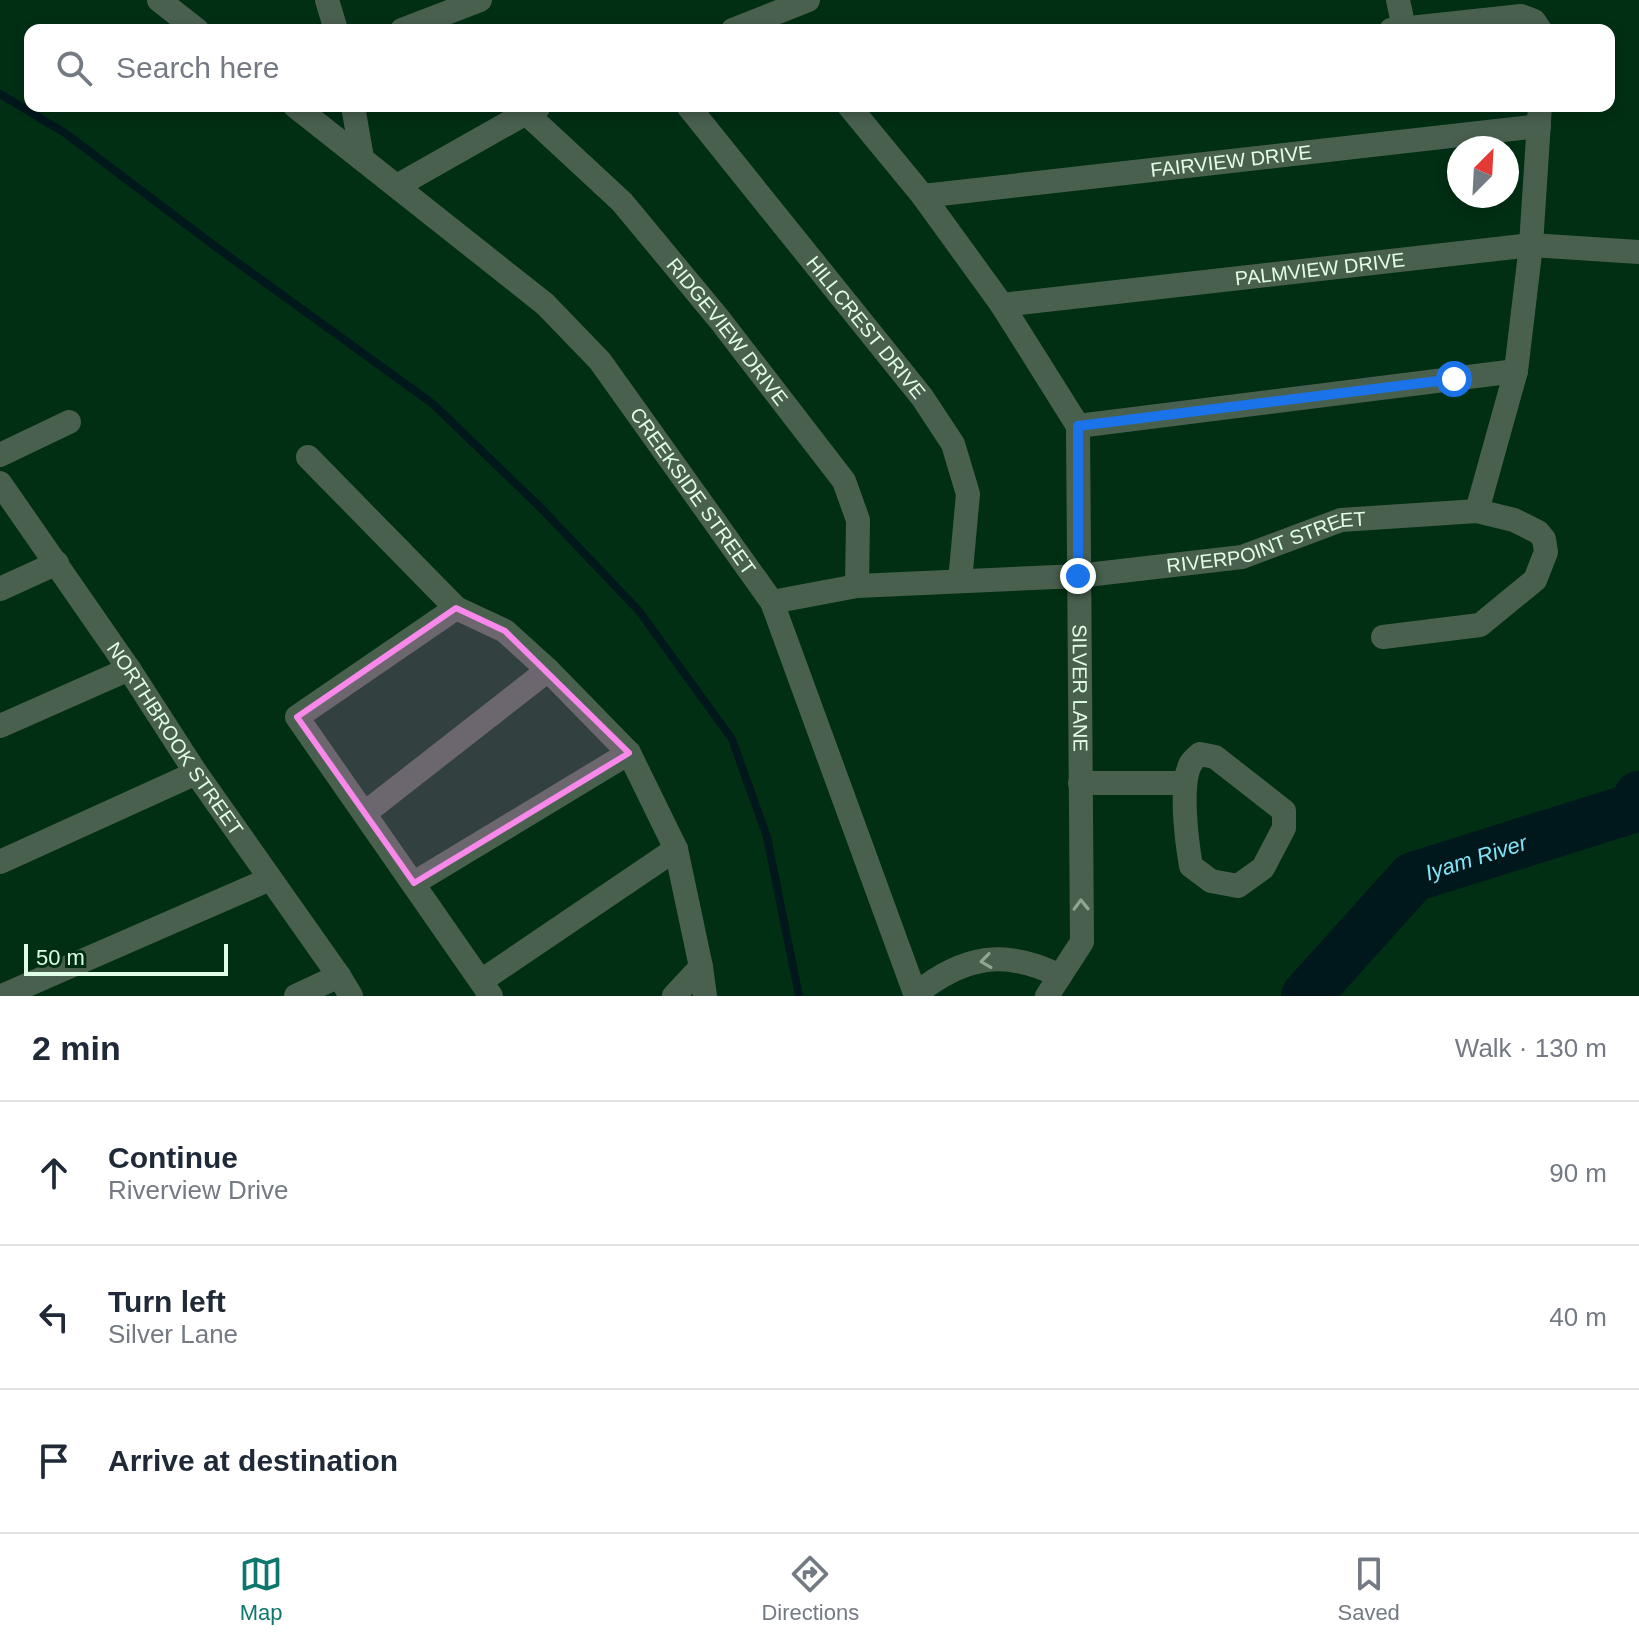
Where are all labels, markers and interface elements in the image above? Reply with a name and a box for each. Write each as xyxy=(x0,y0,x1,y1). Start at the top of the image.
search box xyxy=(24,24,1615,112)
icon: search xyxy=(52,46,96,90)
text: Search here xyxy=(116,51,279,84)
north arrow xyxy=(1447,136,1519,208)
street label: FAIRVIEW DRIVE xyxy=(1149,141,1313,181)
street label: PALMVIEW DRIVE xyxy=(1234,248,1406,289)
street label: HILLCREST DRIVE xyxy=(802,252,930,403)
street label: RIDGEVIEW DRIVE xyxy=(662,254,792,409)
route start xyxy=(1436,361,1472,397)
street label: CREEKSIDE STREET xyxy=(626,403,760,579)
street label: RIVERPOINT STREET xyxy=(1165,507,1366,577)
route end xyxy=(1060,558,1096,594)
street label: SILVER LANE xyxy=(1069,624,1092,752)
street label: NORTHBROOK STREET xyxy=(103,638,247,840)
water label: Iyam River xyxy=(1422,829,1531,885)
one-way arrow xyxy=(1073,898,1090,911)
scale bar xyxy=(24,940,228,976)
text: 50 m xyxy=(36,945,85,970)
one-way arrow xyxy=(979,952,992,969)
text: 2 min xyxy=(32,1029,121,1067)
text: Walk · 130 m xyxy=(1455,1033,1607,1063)
text: Continue xyxy=(108,1141,238,1174)
icon: ahead xyxy=(32,1151,76,1195)
text: 90 m xyxy=(1549,1158,1607,1188)
text: Riverview Drive xyxy=(108,1175,289,1205)
text: Turn left xyxy=(108,1285,226,1318)
icon: left xyxy=(32,1295,76,1339)
text: 40 m xyxy=(1549,1302,1607,1332)
text: Silver Lane xyxy=(108,1319,238,1349)
icon: arrive xyxy=(32,1439,76,1483)
text: Arrive at destination xyxy=(108,1444,398,1477)
tab: Map xyxy=(239,1552,283,1626)
tab: Directions xyxy=(761,1552,859,1626)
tab: Saved xyxy=(1337,1552,1400,1626)

